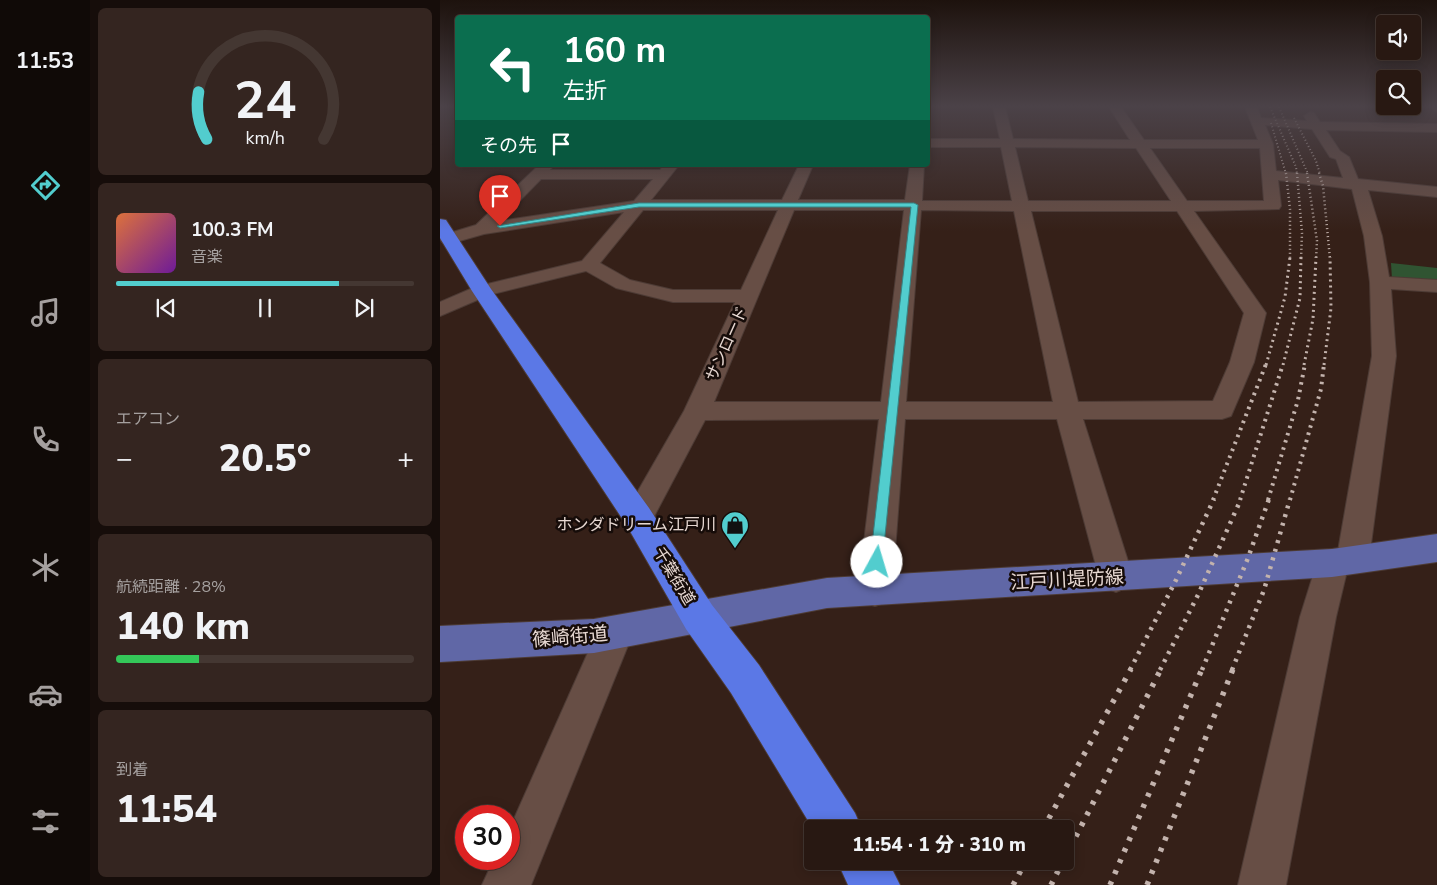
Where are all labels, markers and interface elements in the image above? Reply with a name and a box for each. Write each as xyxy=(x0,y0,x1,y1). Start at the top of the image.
map controls xyxy=(1376,15,1421,115)
button: sound xyxy=(1376,15,1421,60)
text: 160 m xyxy=(563,27,666,74)
icon: left xyxy=(480,35,545,100)
text: 11:53 xyxy=(16,46,74,76)
text: 24 xyxy=(234,65,296,136)
button: search xyxy=(1376,70,1421,115)
text: 左折 xyxy=(563,76,607,106)
text: km/h xyxy=(245,126,285,150)
icon: arrive xyxy=(547,130,575,158)
text: その先 xyxy=(480,133,537,159)
icon: directions xyxy=(28,168,63,203)
pin xyxy=(479,175,521,226)
icon: arrive xyxy=(486,182,514,210)
text: 100.3 FM xyxy=(191,217,274,243)
text: 音楽 xyxy=(191,246,223,268)
icon: previous xyxy=(152,294,180,322)
icon: pause xyxy=(251,294,279,322)
icon: next xyxy=(350,294,378,322)
icon: music xyxy=(28,295,63,330)
street label: サンロード xyxy=(701,303,753,385)
text: エアコン xyxy=(116,408,180,430)
icon: phone xyxy=(28,422,63,457)
text: 20.5° xyxy=(219,433,311,484)
text: − xyxy=(116,440,133,478)
text: + xyxy=(397,440,414,478)
shop icon: ホンダドリーム江戸川 xyxy=(720,510,750,549)
place label: ホンダドリーム江戸川 xyxy=(556,514,716,536)
position arrow xyxy=(850,535,902,587)
street label: 千葉街道 xyxy=(648,543,700,609)
icon: climate xyxy=(28,550,63,585)
street label: 江戸川堤防線 xyxy=(1009,564,1125,596)
text: 航続距離 · 28% xyxy=(116,576,226,598)
text: 140 km xyxy=(116,601,250,652)
street label: 篠崎街道 xyxy=(531,621,609,653)
icon: car xyxy=(28,677,63,712)
text: 到着 xyxy=(116,759,148,781)
text: 11:54 xyxy=(116,784,217,835)
icon: filters xyxy=(28,804,63,839)
speed limit sign: 30 xyxy=(455,805,520,870)
text: 11:54 · 1 分 · 310 m xyxy=(852,832,1026,858)

